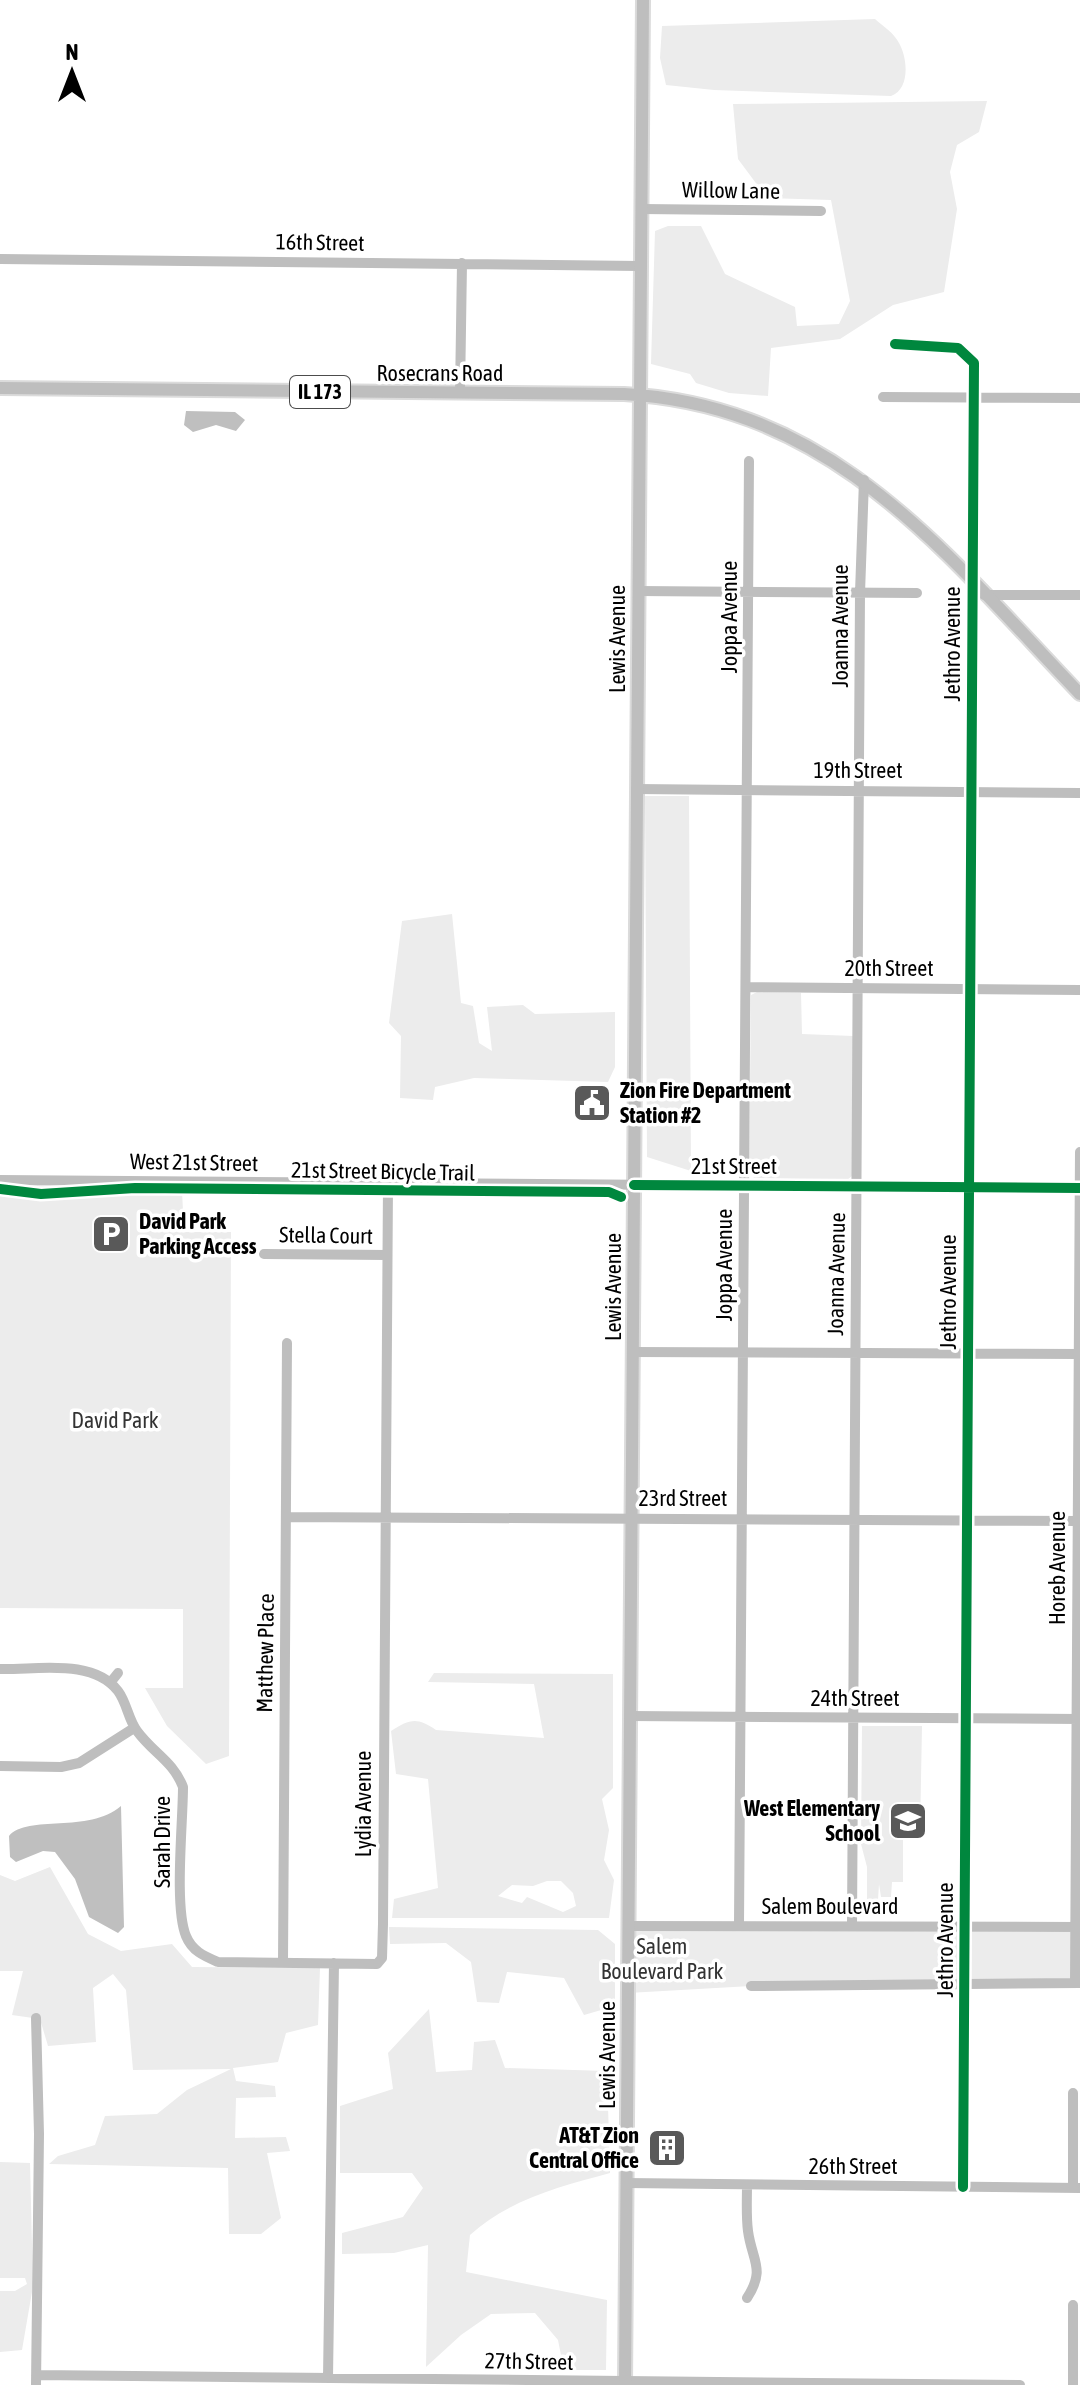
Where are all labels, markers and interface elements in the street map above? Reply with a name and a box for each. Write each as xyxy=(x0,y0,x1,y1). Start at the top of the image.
north arrow xyxy=(32,32,112,112)
text: N xyxy=(66,39,78,65)
street label: Willow Lane xyxy=(682,176,780,204)
street label: 16th Street xyxy=(275,228,365,256)
street label: Rosecrans Road xyxy=(377,360,503,386)
road number: IL 173 xyxy=(290,376,350,408)
street label: Joppa Avenue xyxy=(716,561,742,673)
street label: Joanna Avenue xyxy=(827,564,853,688)
street label: Lewis Avenue xyxy=(604,585,630,693)
street label: Jethro Avenue xyxy=(939,587,965,701)
street label: 19th Street xyxy=(814,757,902,783)
street label: 20th Street xyxy=(845,955,933,981)
place label: Zion Fire Department Station #2 xyxy=(620,1077,791,1128)
public building icon: Zion Fire Department Station #2 xyxy=(571,1082,613,1124)
street label: West 21st Street xyxy=(130,1148,258,1176)
street label: 21st Street xyxy=(691,1153,777,1179)
street label: 21st Street Bicycle Trail xyxy=(291,1156,475,1186)
place label: David Park Parking Access xyxy=(139,1208,257,1259)
street label: Joppa Avenue xyxy=(711,1209,737,1321)
street label: Joanna Avenue xyxy=(822,1212,850,1336)
parking icon: David Park Parking Access xyxy=(90,1213,132,1255)
street label: Stella Court xyxy=(279,1221,373,1249)
street label: Lewis Avenue xyxy=(600,1233,626,1341)
street label: Jethro Avenue xyxy=(935,1235,961,1349)
park label: David Park xyxy=(72,1407,159,1433)
street label: 23rd Street xyxy=(639,1485,727,1511)
street label: Horeb Avenue xyxy=(1044,1511,1070,1625)
street label: Matthew Place xyxy=(251,1593,279,1713)
street label: 24th Street xyxy=(811,1685,899,1711)
street label: Lydia Avenue xyxy=(350,1751,376,1857)
place label: West Elementary School xyxy=(743,1795,881,1846)
street label: Sarah Drive xyxy=(149,1796,175,1888)
school or university icon: West Elementary School xyxy=(887,1800,929,1842)
street label: Jethro Avenue xyxy=(932,1883,958,1997)
street label: Salem Boulevard xyxy=(762,1893,898,1919)
park label: Salem Boulevard Park xyxy=(601,1933,724,1984)
street label: Lewis Avenue xyxy=(594,2001,620,2109)
place label: AT&T Zion Central Office xyxy=(529,2122,639,2173)
building icon: AT&T Zion Central Office xyxy=(646,2127,688,2169)
street label: 26th Street xyxy=(809,2153,897,2179)
street label: 27th Street xyxy=(484,2347,574,2375)

